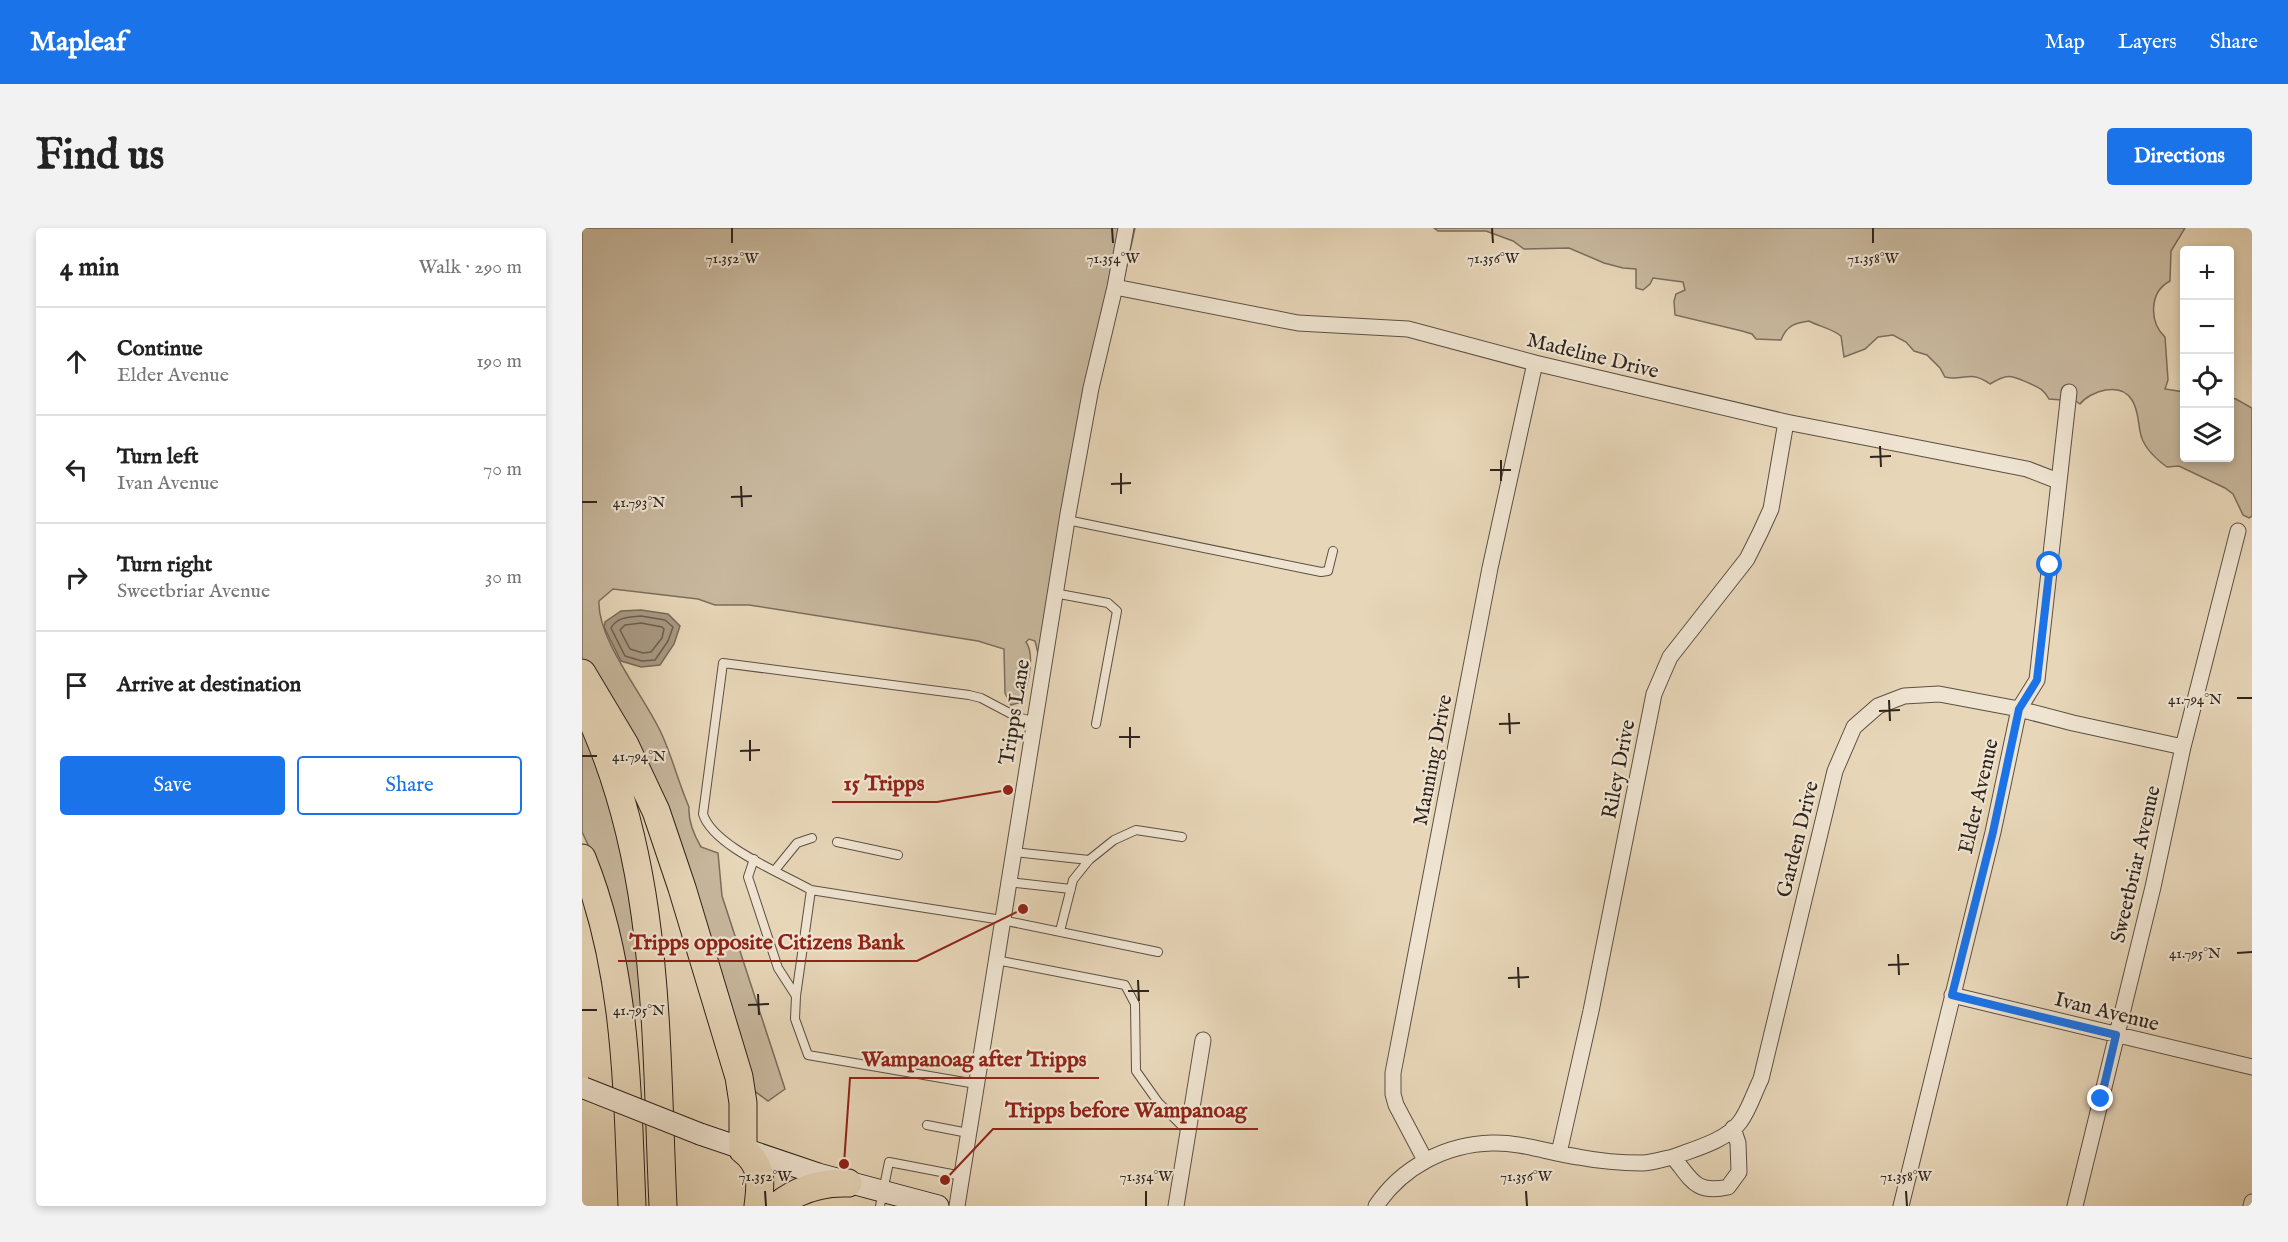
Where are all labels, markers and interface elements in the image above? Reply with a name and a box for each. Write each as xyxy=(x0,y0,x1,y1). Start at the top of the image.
text: Mapleaf xyxy=(30,25,126,60)
text: Map xyxy=(2045,29,2085,56)
text: Layers xyxy=(2118,29,2177,56)
text: Share xyxy=(2210,29,2258,56)
button: Directions xyxy=(2107,128,2252,185)
text: Find us xyxy=(36,130,164,183)
map controls xyxy=(2180,246,2234,462)
button: + xyxy=(2180,246,2234,300)
text: 71.352°W xyxy=(706,249,759,268)
text: 71.354°W xyxy=(1086,249,1140,268)
text: 71.356°W xyxy=(1467,249,1520,268)
text: 71.358°W xyxy=(1847,249,1900,268)
text: 4 min xyxy=(60,251,119,284)
text: Walk · 290 m xyxy=(418,255,522,280)
button: − xyxy=(2180,300,2234,354)
street label: Madeline Drive xyxy=(1524,327,1662,386)
text: Continue xyxy=(117,335,203,363)
icon: ahead xyxy=(60,345,93,378)
text: 190 m xyxy=(476,349,522,374)
button: locate xyxy=(2180,354,2234,408)
text: Elder Avenue xyxy=(117,363,229,388)
button: layers xyxy=(2180,408,2234,462)
text: Turn left xyxy=(117,443,199,471)
icon: left xyxy=(60,453,93,486)
text: 70 m xyxy=(483,457,522,482)
text: Ivan Avenue xyxy=(117,471,219,496)
text: 41.793°N xyxy=(613,493,665,512)
text: Turn right xyxy=(117,551,212,579)
route start xyxy=(2036,551,2062,577)
icon: right xyxy=(60,561,93,594)
text: 30 m xyxy=(485,565,522,590)
text: Sweetbriar Avenue xyxy=(117,579,270,604)
street label: Tripps Lane xyxy=(994,657,1037,767)
icon: arrive xyxy=(60,669,93,702)
text: Arrive at destination xyxy=(117,671,301,699)
text: 41.794°N xyxy=(2168,690,2222,709)
street label: Manning Drive xyxy=(1408,692,1459,828)
street label: Riley Drive xyxy=(1597,717,1642,821)
street label: Elder Avenue xyxy=(1953,736,2006,857)
text: 41.794°N xyxy=(612,747,666,766)
button: Save xyxy=(60,756,285,815)
button: Share xyxy=(297,756,522,815)
callout: 15 Tripps xyxy=(832,762,937,802)
text: 15 Tripps xyxy=(844,770,925,798)
street label: Garden Drive xyxy=(1771,778,1826,900)
street label: Sweetbriar Avenue xyxy=(2105,783,2168,946)
callout: Tripps opposite Citizens Bank xyxy=(618,921,917,961)
text: Tripps opposite Citizens Bank xyxy=(628,929,906,957)
text: 41.795°N xyxy=(2169,944,2221,963)
street label: Ivan Avenue xyxy=(2052,986,2162,1039)
text: 41.795°N xyxy=(613,1001,665,1020)
callout: Wampanoag after Tripps xyxy=(850,1038,1099,1078)
text: Wampanoag after Tripps xyxy=(860,1046,1087,1074)
route end xyxy=(2087,1085,2113,1111)
callout: Tripps before Wampanoag xyxy=(993,1089,1258,1129)
text: Tripps before Wampanoag xyxy=(1004,1097,1248,1125)
text: 71.352°W xyxy=(739,1167,792,1186)
text: 71.354°W xyxy=(1119,1167,1173,1186)
text: 71.356°W xyxy=(1500,1167,1553,1186)
text: 71.358°W xyxy=(1880,1167,1933,1186)

